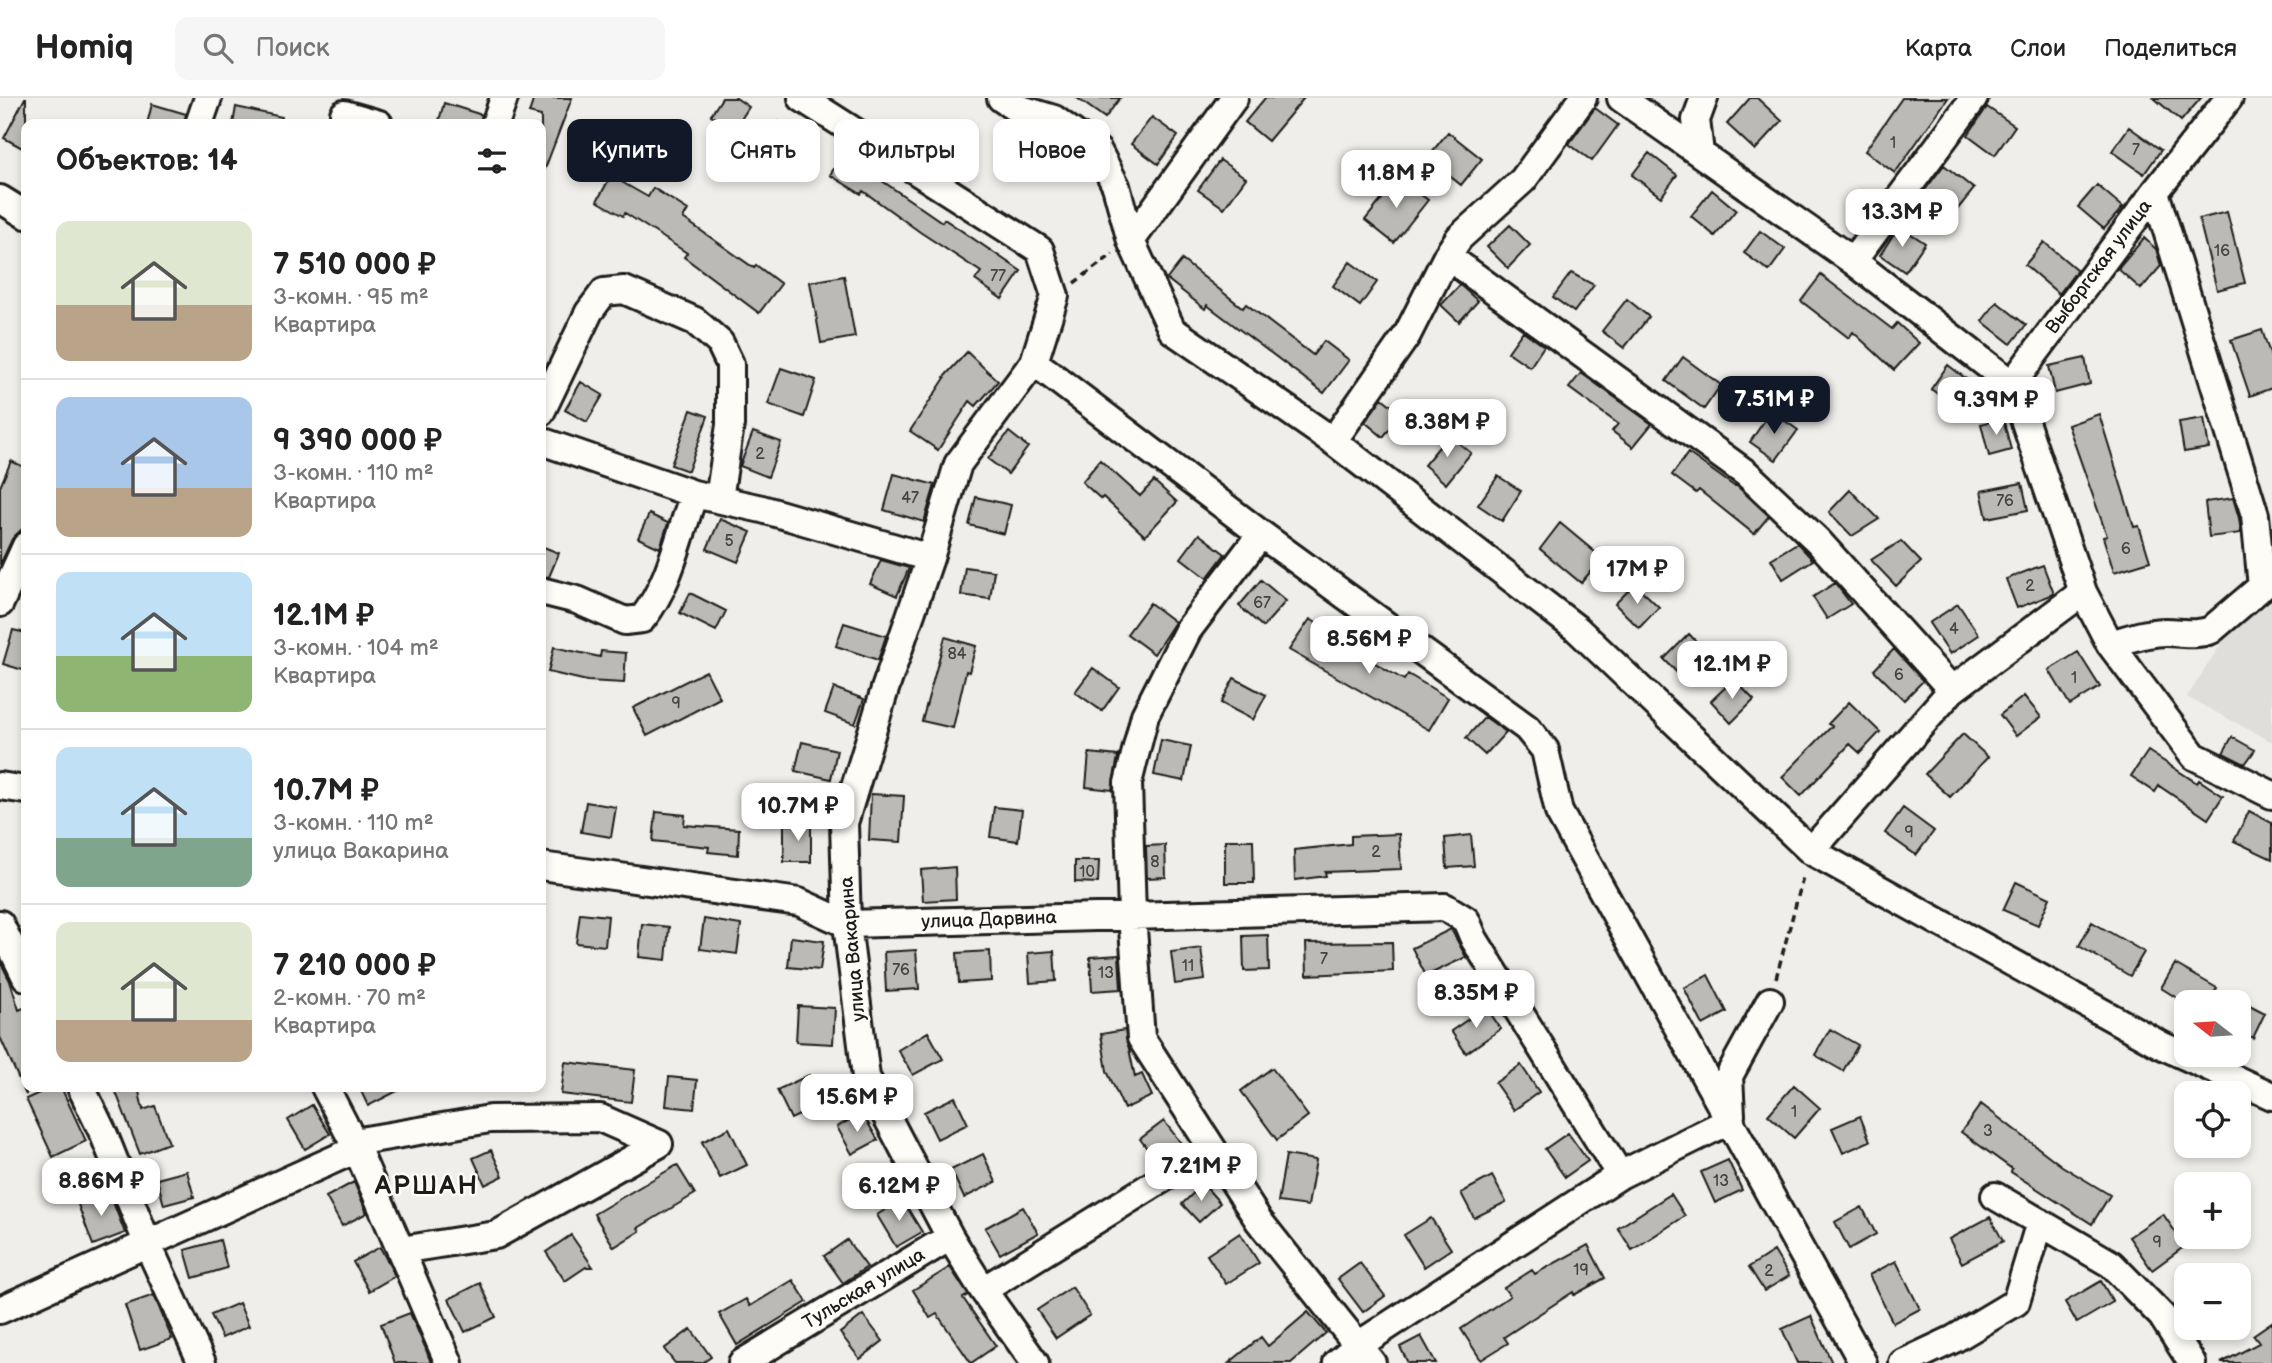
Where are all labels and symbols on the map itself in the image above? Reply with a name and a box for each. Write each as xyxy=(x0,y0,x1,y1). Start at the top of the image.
house number: 1 xyxy=(1890,134,1896,153)
house number: 7 xyxy=(2132,141,2140,160)
pin: 11.8M ₽ xyxy=(1331,150,1461,210)
pin: 13.3M ₽ xyxy=(1837,190,1967,249)
street label: Выборгская улица xyxy=(2041,195,2157,339)
house number: 16 xyxy=(2214,242,2230,261)
house number: 77 xyxy=(990,267,1006,286)
pin: 7.51M ₽ xyxy=(1709,376,1839,436)
pin: 9.39M ₽ xyxy=(1931,378,2061,437)
pin: 8.38M ₽ xyxy=(1382,400,1512,459)
house number: 2 xyxy=(755,445,765,464)
house number: 47 xyxy=(901,489,919,508)
house number: 76 xyxy=(1996,492,2014,511)
house number: 5 xyxy=(724,532,734,551)
house number: 6 xyxy=(2121,540,2131,559)
pin: 17M ₽ xyxy=(1588,546,1686,606)
house number: 2 xyxy=(2025,577,2035,596)
house number: 67 xyxy=(1253,594,1271,613)
pin: 8.56M ₽ xyxy=(1304,616,1434,676)
house number: 4 xyxy=(1949,620,1959,639)
pin: 12.1M ₽ xyxy=(1667,642,1797,701)
house number: 84 xyxy=(947,645,967,664)
house number: 6 xyxy=(1894,666,1904,685)
house number: 1 xyxy=(2071,669,2077,688)
house number: 9 xyxy=(671,694,681,713)
pin: 10.7M ₽ xyxy=(733,784,863,843)
house number: 9 xyxy=(1904,823,1914,842)
house number: 2 xyxy=(1371,843,1381,862)
house number: 8 xyxy=(1150,853,1160,872)
house number: 10 xyxy=(1079,863,1095,882)
street label: улица Вакарина xyxy=(835,876,871,1022)
street label: улица Дарвина xyxy=(921,906,1057,934)
house number: 7 xyxy=(1320,950,1328,969)
house number: 11 xyxy=(1182,957,1194,976)
house number: 76 xyxy=(892,961,910,980)
house number: 13 xyxy=(1098,964,1114,983)
pin: 8.35M ₽ xyxy=(1411,970,1541,1030)
north arrow xyxy=(2174,990,2250,1068)
pin: 15.6M ₽ xyxy=(792,1074,922,1134)
house number: 1 xyxy=(1791,1103,1797,1122)
house number: 3 xyxy=(1983,1122,1993,1141)
pin: 7.21M ₽ xyxy=(1136,1144,1266,1203)
pin: 8.86M ₽ xyxy=(36,1158,166,1218)
pin: 6.12M ₽ xyxy=(834,1164,964,1223)
district label: АРШАН xyxy=(374,1171,479,1202)
house number: 13 xyxy=(1713,1172,1729,1191)
house number: 9 xyxy=(2152,1233,2162,1252)
street label: Тульская улица xyxy=(799,1243,929,1335)
house number: 19 xyxy=(1573,1261,1589,1280)
house number: 2 xyxy=(1764,1262,1774,1281)

